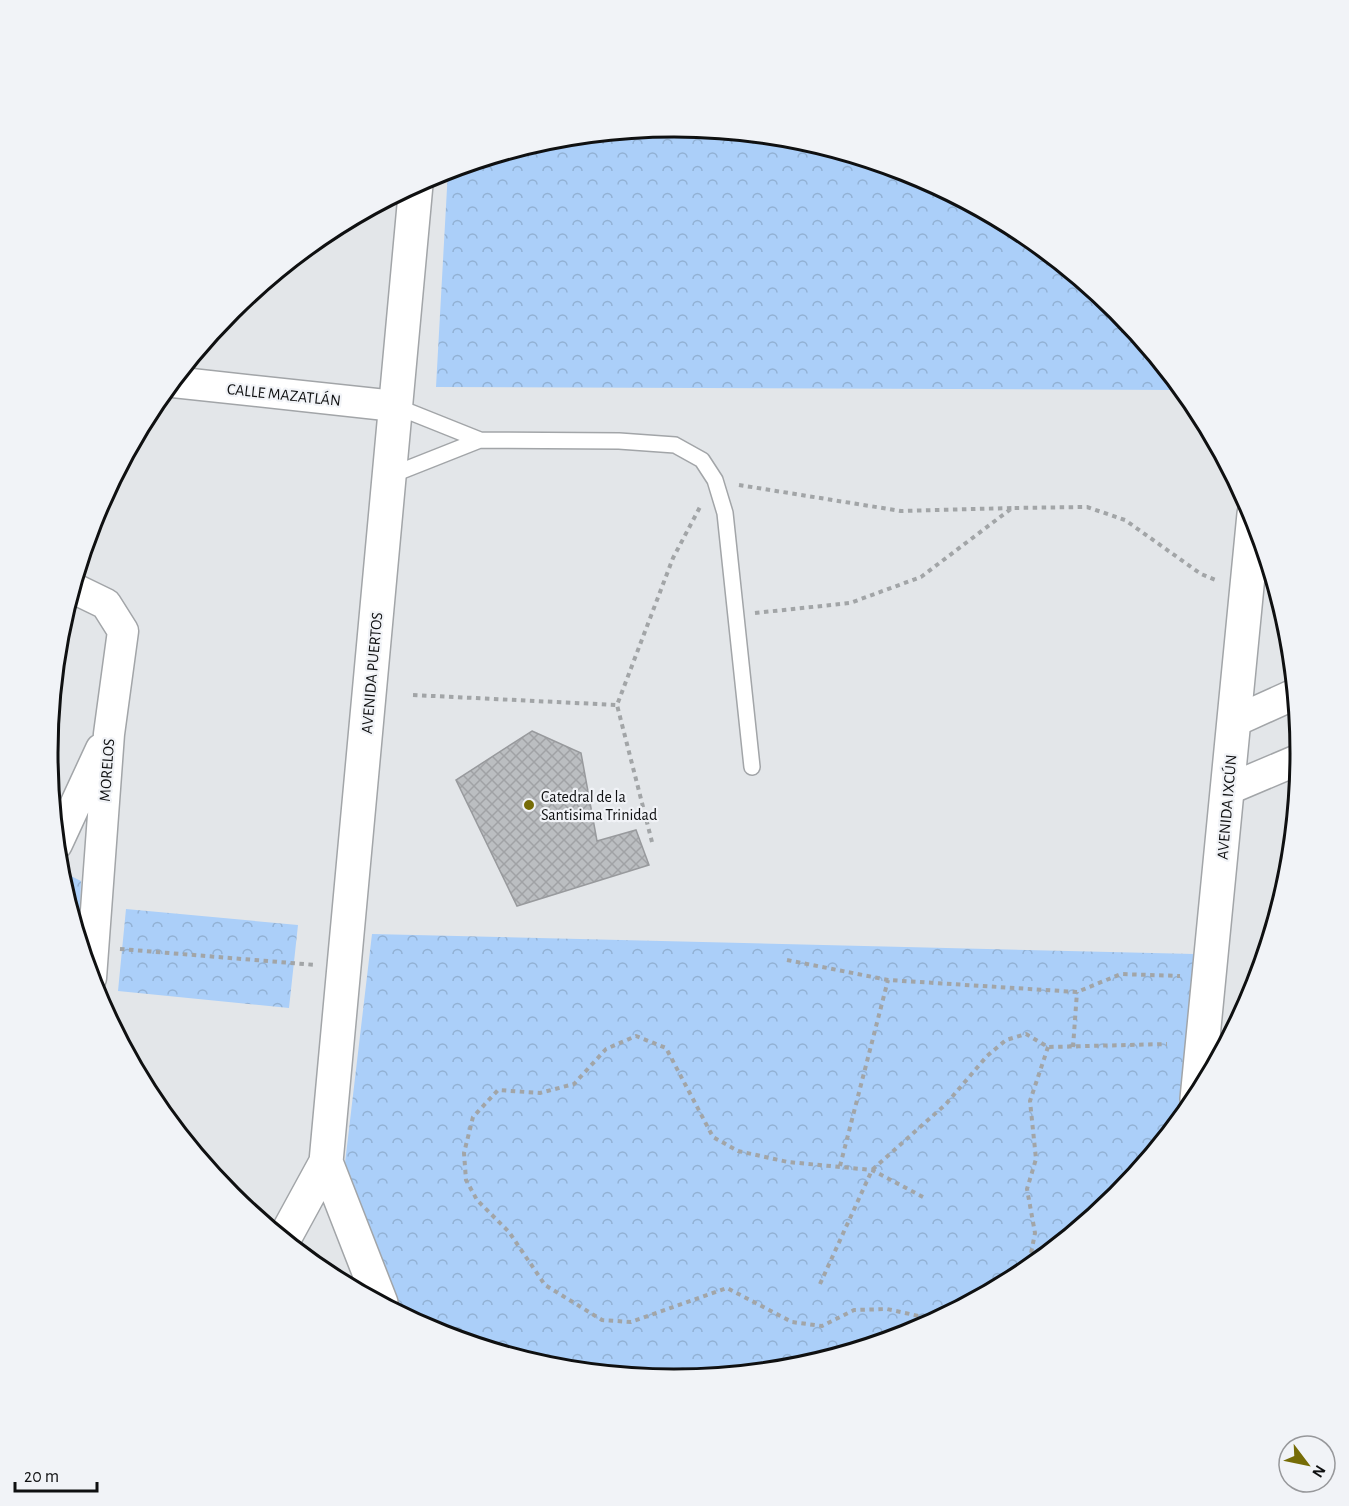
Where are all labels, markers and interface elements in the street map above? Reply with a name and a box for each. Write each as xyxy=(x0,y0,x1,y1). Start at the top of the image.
street label: CALLE MAZATLÁN xyxy=(226,379,342,409)
street label: AVENIDA PUERTOS xyxy=(359,612,385,735)
street label: MORELOS xyxy=(97,738,117,802)
street label: AVENIDA IXCÚN xyxy=(1212,754,1240,860)
place label: Catedral de la Santisima Trinidad xyxy=(541,789,657,823)
marker: Catedral de la Santisima Trinidad xyxy=(522,798,536,812)
north arrow xyxy=(1277,1434,1337,1494)
scale bar xyxy=(15,1455,98,1493)
text: N xyxy=(1309,1462,1329,1480)
text: 20 m xyxy=(24,1468,59,1486)

